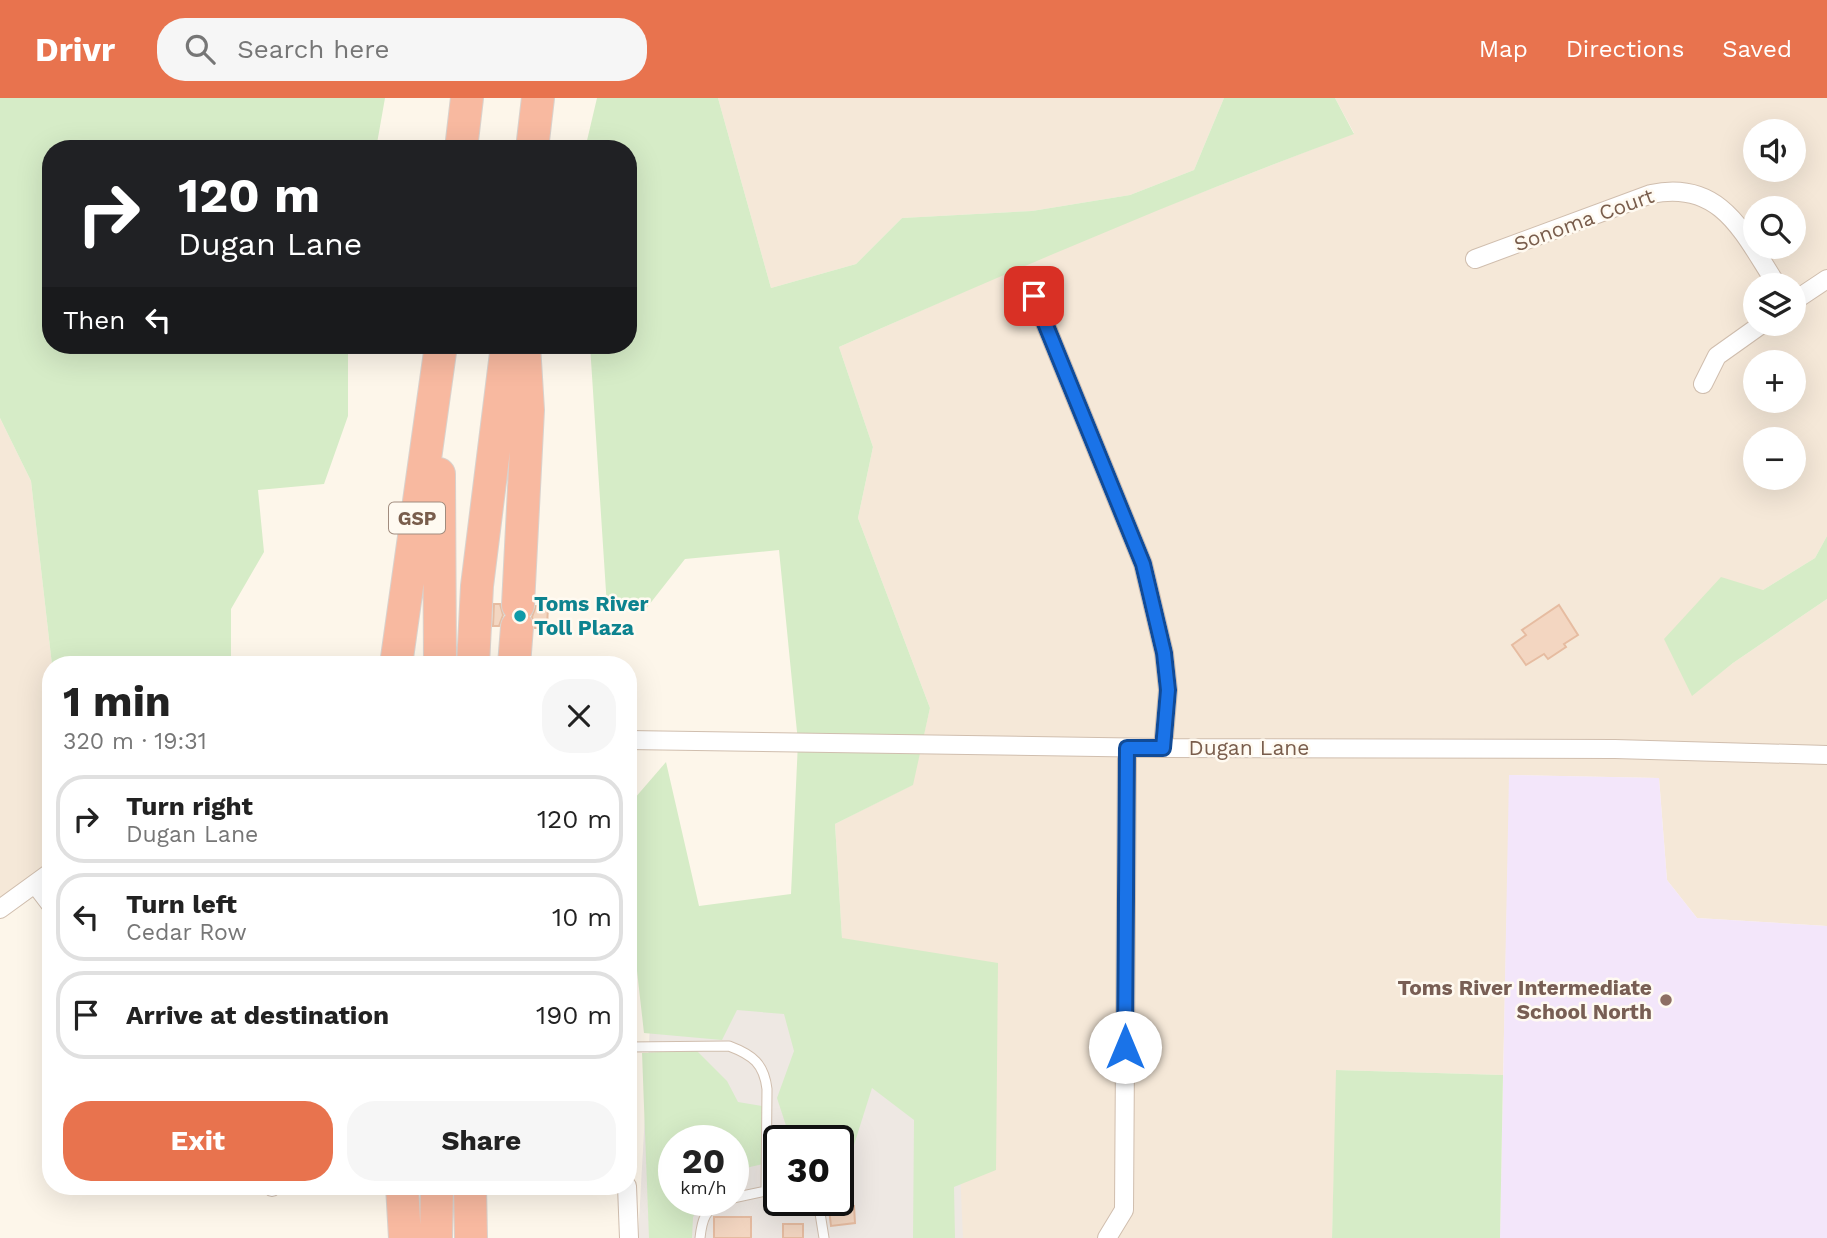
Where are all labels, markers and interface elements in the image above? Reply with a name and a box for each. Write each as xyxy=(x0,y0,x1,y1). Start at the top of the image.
search box xyxy=(157,18,647,81)
text: Drivr xyxy=(35,30,115,69)
icon: search xyxy=(181,30,219,68)
text: Search here xyxy=(237,34,390,64)
text: Map xyxy=(1479,35,1528,63)
text: Directions xyxy=(1566,35,1684,63)
text: Saved xyxy=(1722,35,1792,63)
map controls xyxy=(1743,119,1806,490)
button: sound xyxy=(1743,119,1806,182)
text: 120 m xyxy=(178,166,320,224)
icon: right xyxy=(63,168,154,259)
street label: Sonoma Court xyxy=(1511,183,1657,256)
button: search xyxy=(1743,196,1806,259)
text: Dugan Lane xyxy=(178,225,362,263)
pin xyxy=(1004,266,1064,326)
button: layers xyxy=(1743,273,1806,336)
icon: arrive xyxy=(1015,277,1053,315)
icon: left xyxy=(139,301,177,339)
text: Then xyxy=(63,305,125,335)
button: + xyxy=(1743,350,1806,413)
button: − xyxy=(1743,427,1806,490)
road number: GSP xyxy=(389,502,445,534)
place label: Toms River Toll Plaza xyxy=(534,591,649,640)
marker: Toms River Toll Plaza xyxy=(512,608,528,624)
text: 1 min xyxy=(63,677,171,726)
button: close xyxy=(542,679,616,753)
text: 320 m · 19:31 xyxy=(63,728,207,755)
street label: Dugan Lane xyxy=(1189,735,1309,760)
text: Turn right xyxy=(126,791,253,821)
icon: right xyxy=(67,800,105,838)
text: 120 m xyxy=(537,804,612,834)
text: Dugan Lane xyxy=(126,821,258,848)
text: Turn left xyxy=(126,889,237,919)
icon: left xyxy=(67,898,105,936)
text: 10 m xyxy=(552,902,612,932)
text: Cedar Row xyxy=(126,919,247,946)
place label: Toms River Intermediate School North xyxy=(1397,975,1652,1024)
marker: Toms River Intermediate School North xyxy=(1658,992,1674,1008)
icon: arrive xyxy=(67,996,105,1034)
text: Arrive at destination xyxy=(126,1000,389,1030)
text: 190 m xyxy=(536,1000,612,1030)
position arrow xyxy=(1088,1010,1162,1084)
button: Exit xyxy=(63,1101,333,1181)
button: Share xyxy=(347,1101,616,1181)
speed limit sign: 30 xyxy=(763,1125,854,1216)
text: 20 xyxy=(682,1140,725,1182)
text: km/h xyxy=(680,1177,727,1198)

